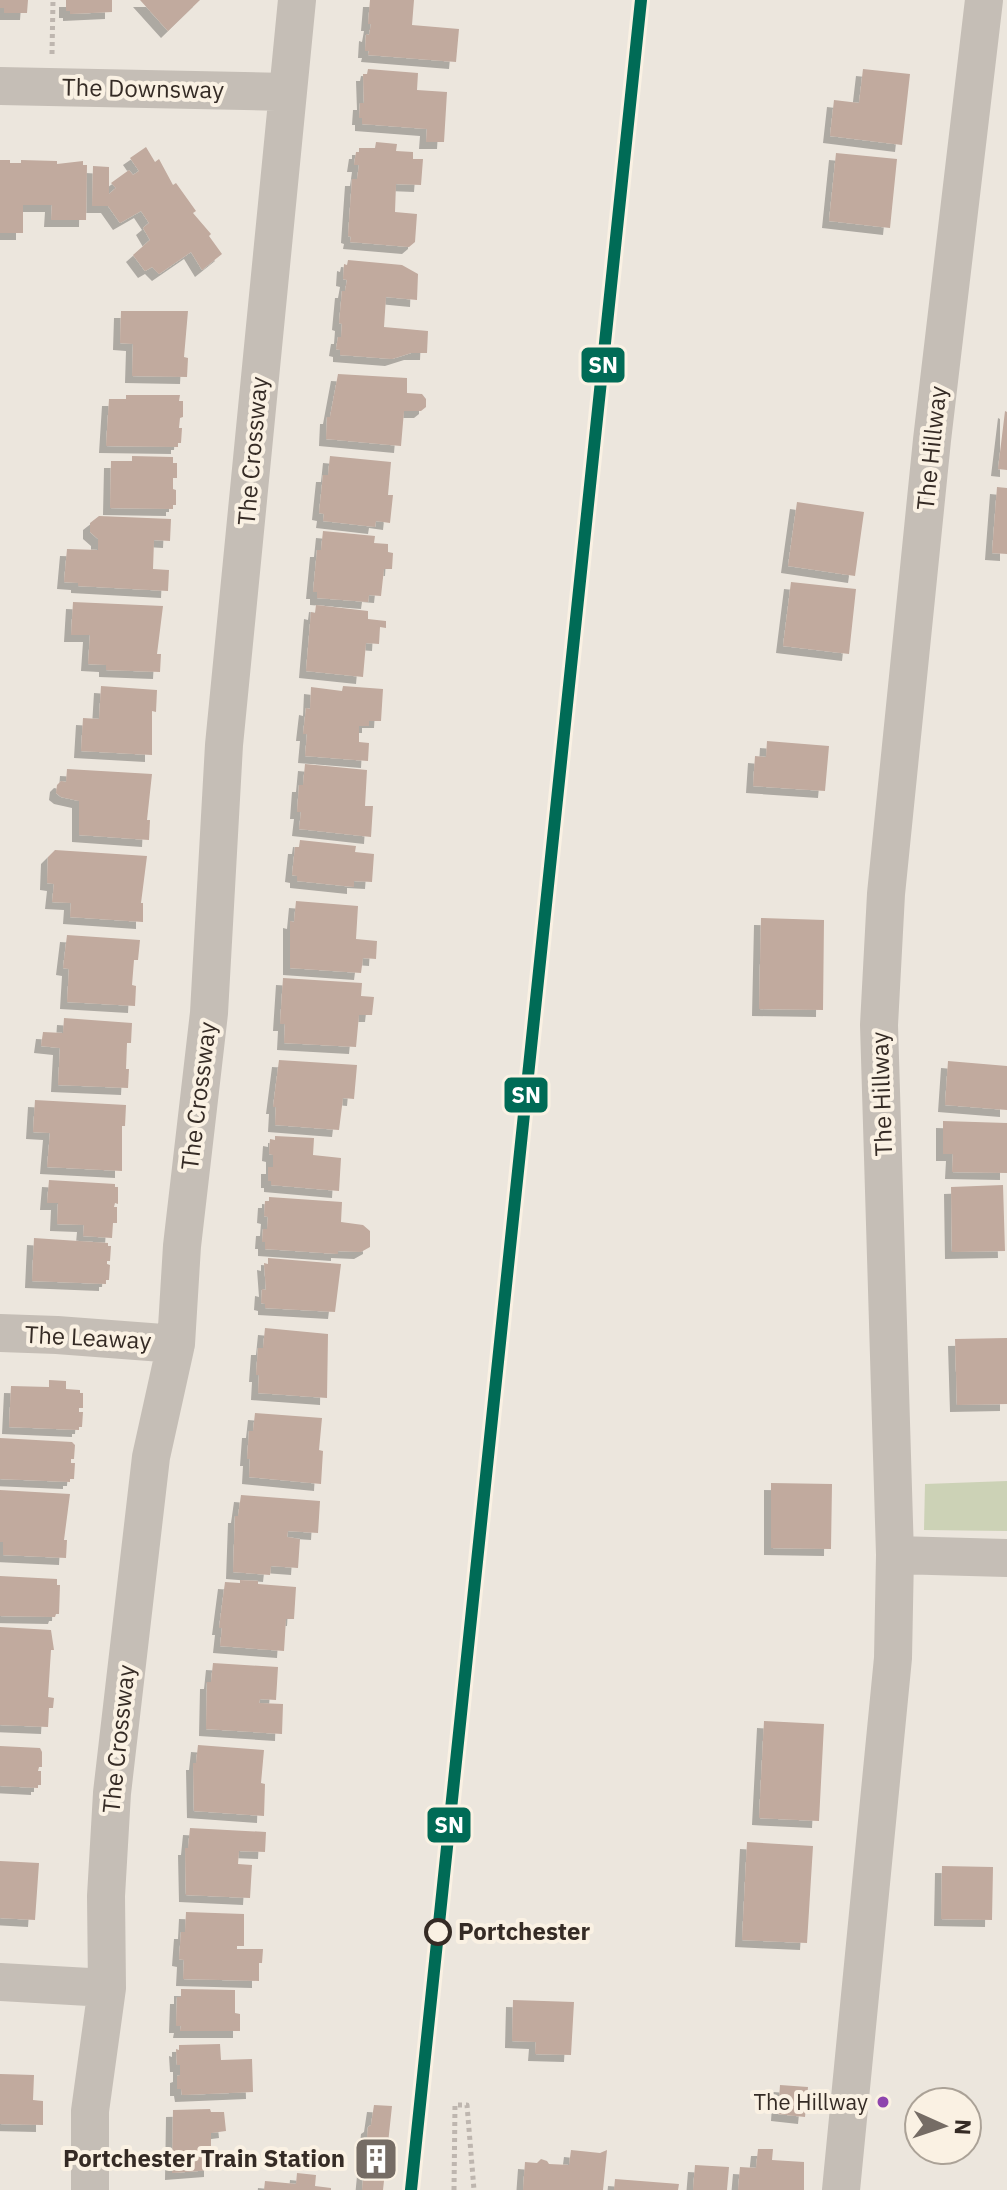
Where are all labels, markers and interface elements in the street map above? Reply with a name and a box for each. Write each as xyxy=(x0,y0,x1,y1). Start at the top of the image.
street label: The Downsway xyxy=(62,71,224,105)
line badge: SN xyxy=(580,346,626,384)
text: SN xyxy=(588,350,618,379)
street label: The Crossway xyxy=(230,375,274,527)
street label: The Hillway xyxy=(909,384,953,512)
street label: The Crossway xyxy=(173,1020,223,1172)
street label: The Hillway xyxy=(863,1031,899,1157)
line badge: SN xyxy=(503,1076,549,1114)
text: SN xyxy=(511,1080,541,1109)
street label: The Leaway xyxy=(24,1318,152,1356)
street label: The Crossway xyxy=(94,1663,142,1815)
line badge: SN xyxy=(426,1806,472,1844)
text: SN xyxy=(434,1810,464,1839)
place label: Portchester xyxy=(458,1915,590,1947)
marker: Portchester xyxy=(425,1919,451,1945)
north arrow xyxy=(903,2086,983,2166)
place label: The Hillway xyxy=(754,2087,868,2116)
marker: The Hillway xyxy=(875,2094,891,2110)
text: N xyxy=(949,2118,978,2136)
building icon: Portchester Train Station xyxy=(352,2135,400,2183)
place label: Portchester Train Station xyxy=(63,2142,345,2174)

